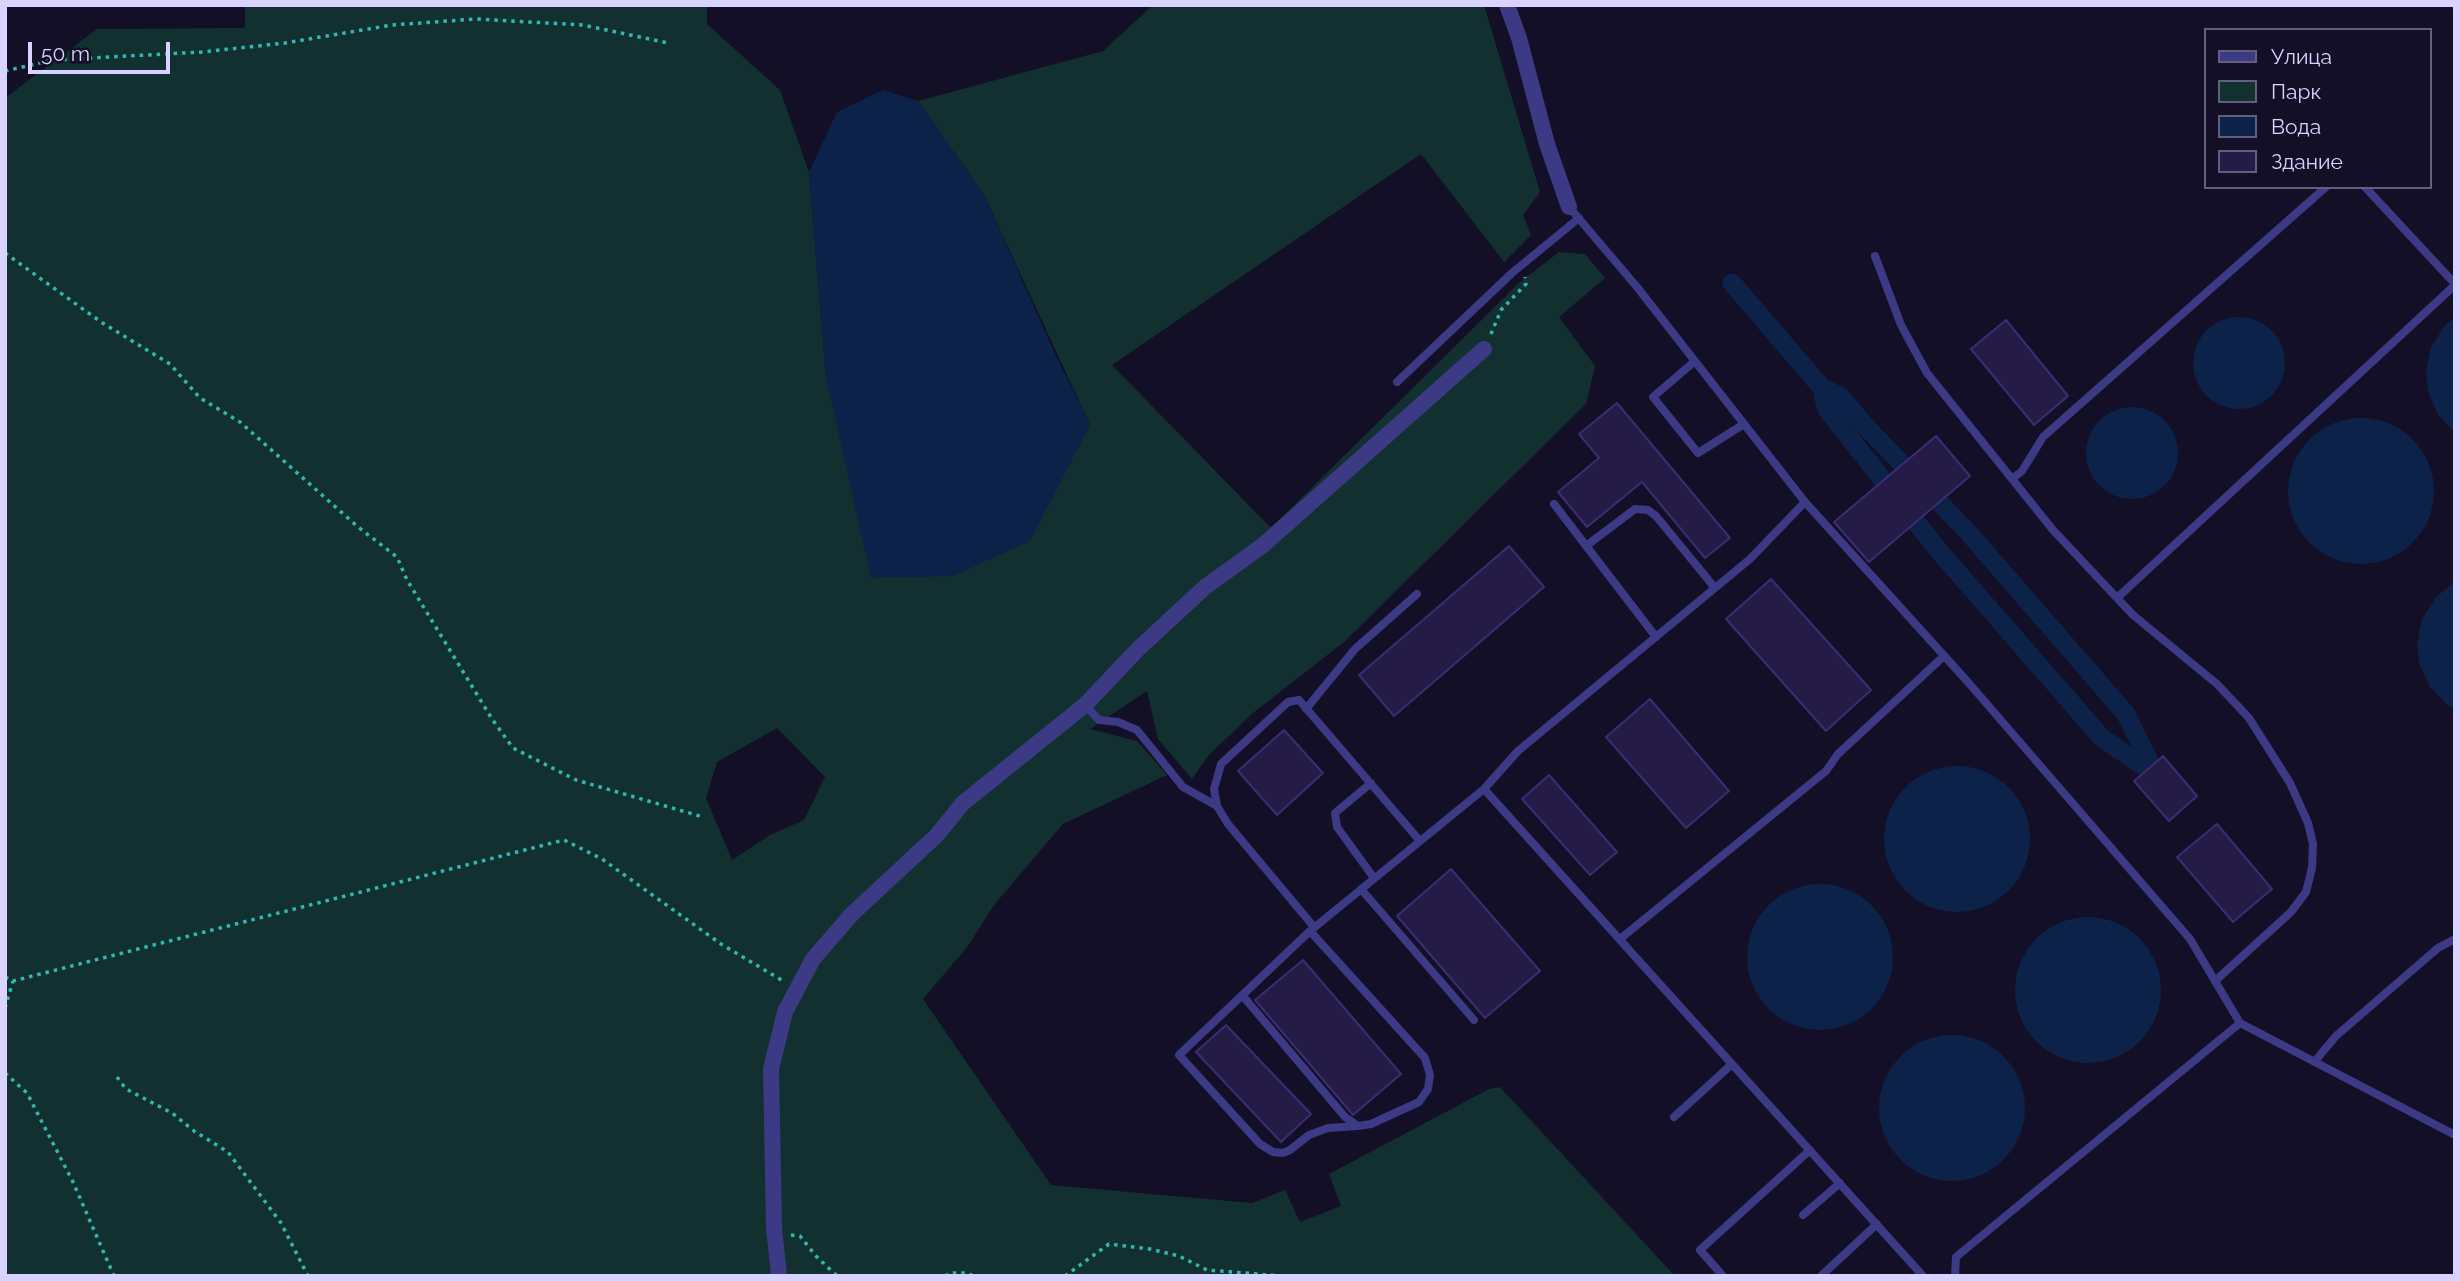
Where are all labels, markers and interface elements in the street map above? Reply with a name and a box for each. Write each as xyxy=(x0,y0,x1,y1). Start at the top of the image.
scale bar xyxy=(32,28,173,72)
legend xyxy=(2204,28,2432,189)
text: 50 m xyxy=(41,41,90,66)
text: Улица xyxy=(2271,44,2332,69)
text: Парк xyxy=(2271,79,2321,104)
text: Вода xyxy=(2271,114,2321,139)
text: Здание xyxy=(2271,149,2343,174)

